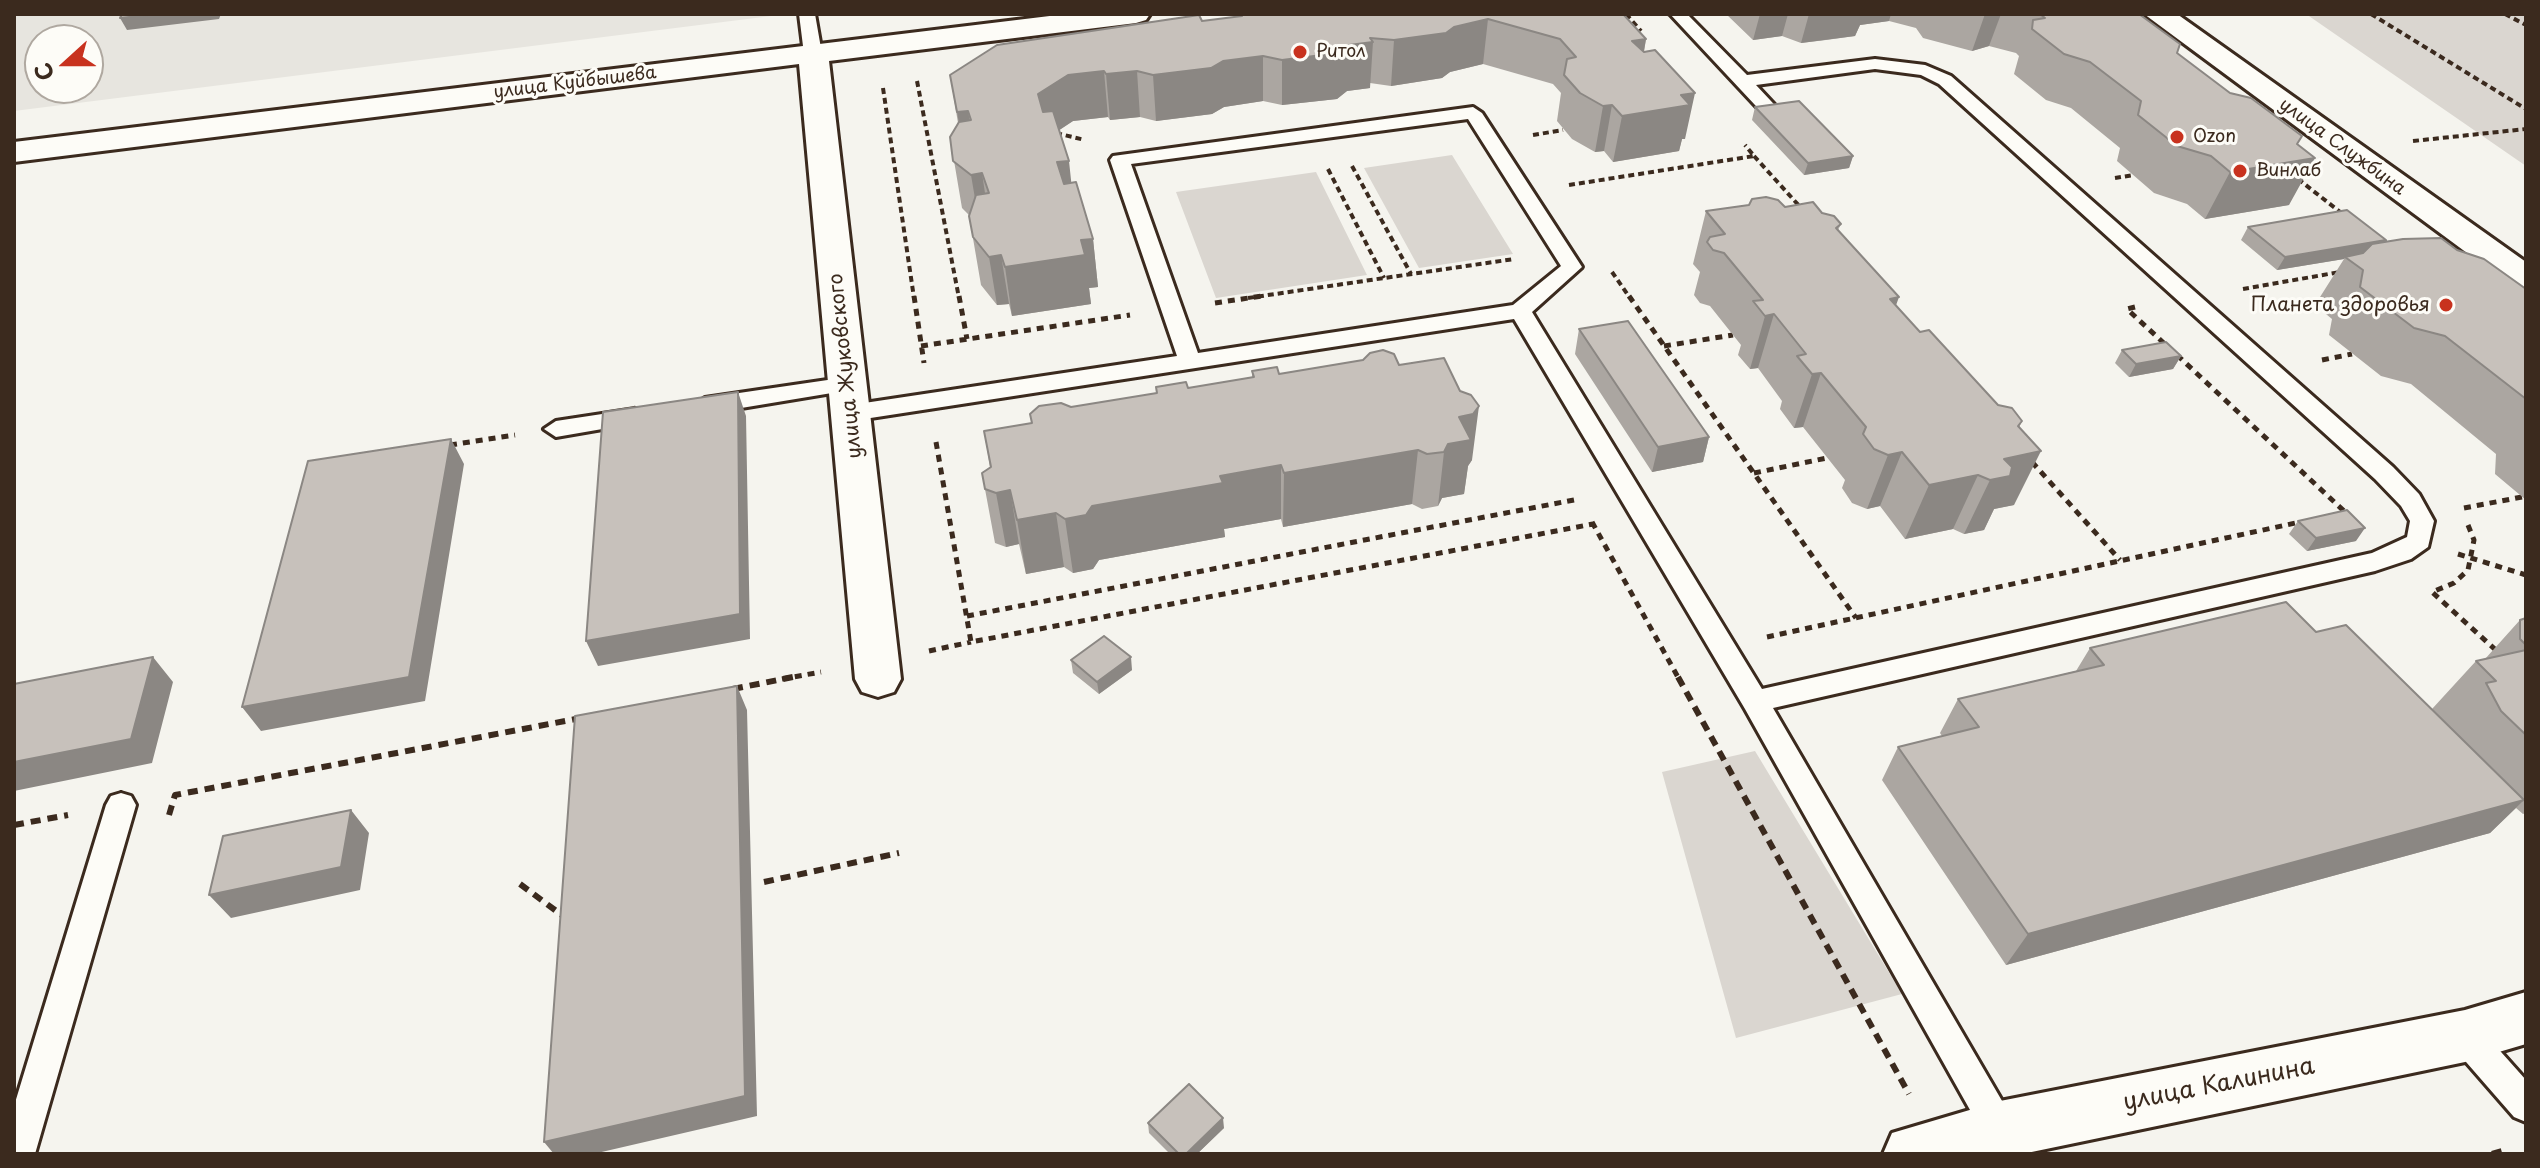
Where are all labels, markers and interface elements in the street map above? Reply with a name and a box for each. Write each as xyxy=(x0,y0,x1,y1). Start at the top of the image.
north arrow xyxy=(24,24,104,104)
place label: Ритол xyxy=(1316,41,1366,63)
marker: Ритол xyxy=(1291,43,1309,61)
text: С xyxy=(25,58,61,86)
street label: улица Куйбышева xyxy=(492,62,658,104)
street label: улица Службина xyxy=(2275,94,2409,200)
place label: Ozon xyxy=(2193,126,2236,148)
marker: Ozon xyxy=(2168,128,2186,146)
place label: Винлаб xyxy=(2256,160,2321,182)
marker: Винлаб xyxy=(2231,162,2249,180)
street label: улица Жуковского xyxy=(824,272,868,460)
place label: Планета здоровья xyxy=(2251,293,2430,317)
marker: Планета здоровья xyxy=(2437,296,2455,314)
street label: улица Калинина xyxy=(2121,1052,2317,1118)

